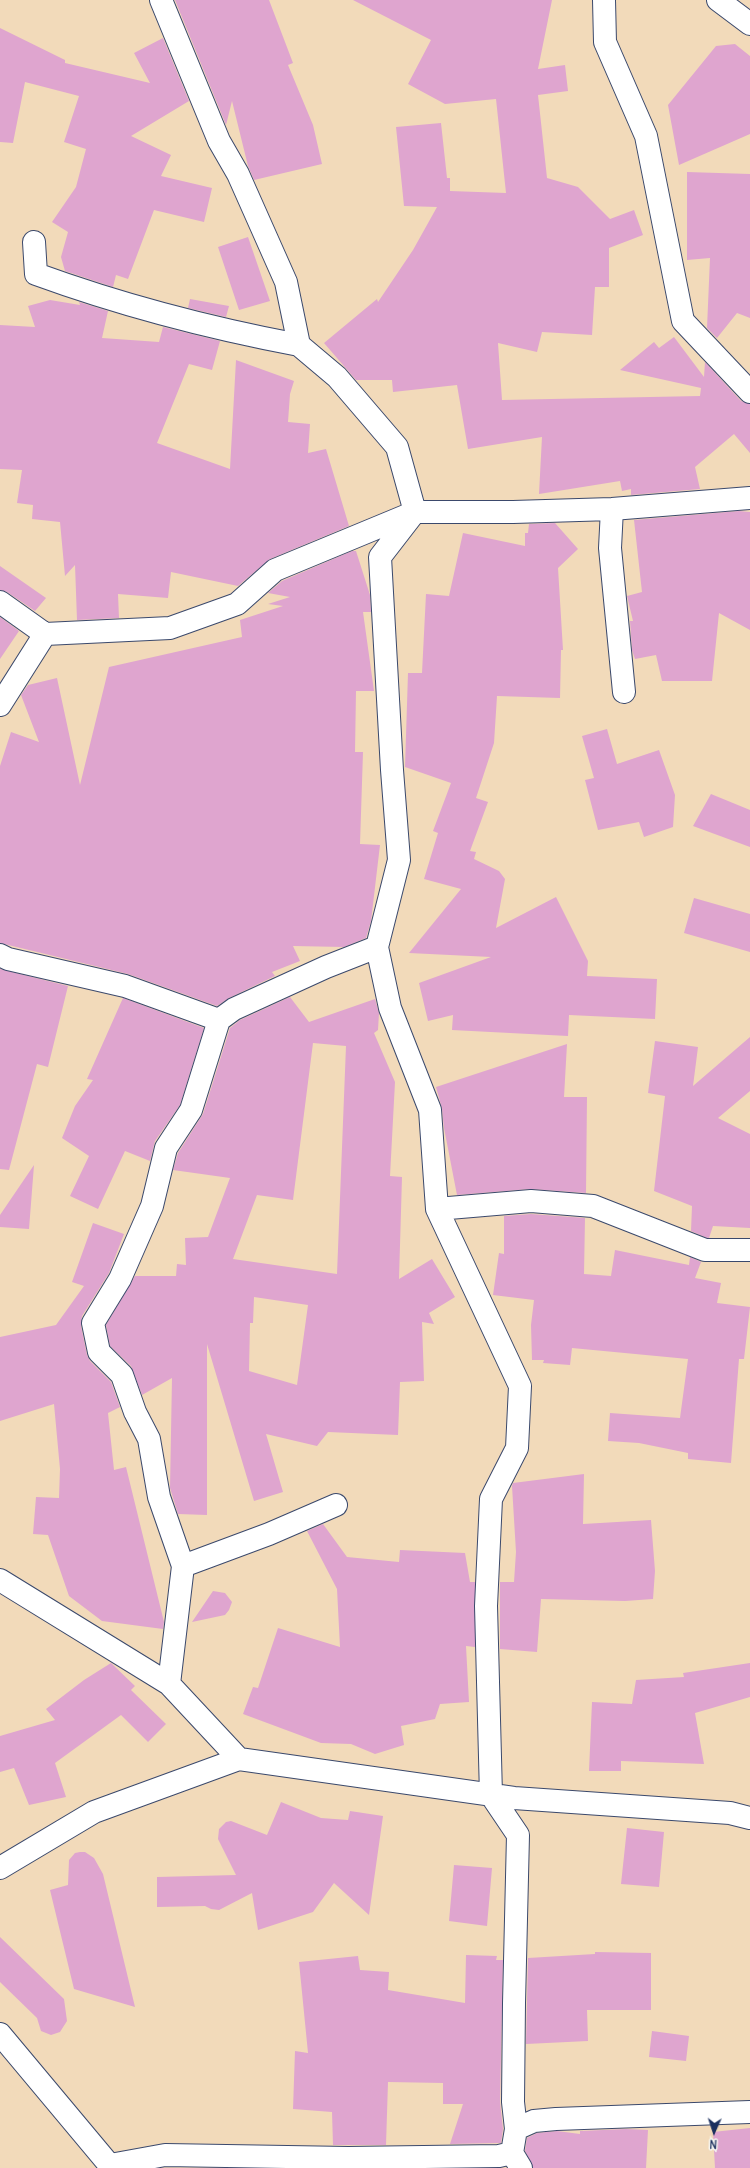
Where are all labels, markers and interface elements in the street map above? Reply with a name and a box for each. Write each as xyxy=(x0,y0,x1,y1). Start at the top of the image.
north arrow xyxy=(694,2112,734,2152)
text: N xyxy=(709,2137,718,2151)

